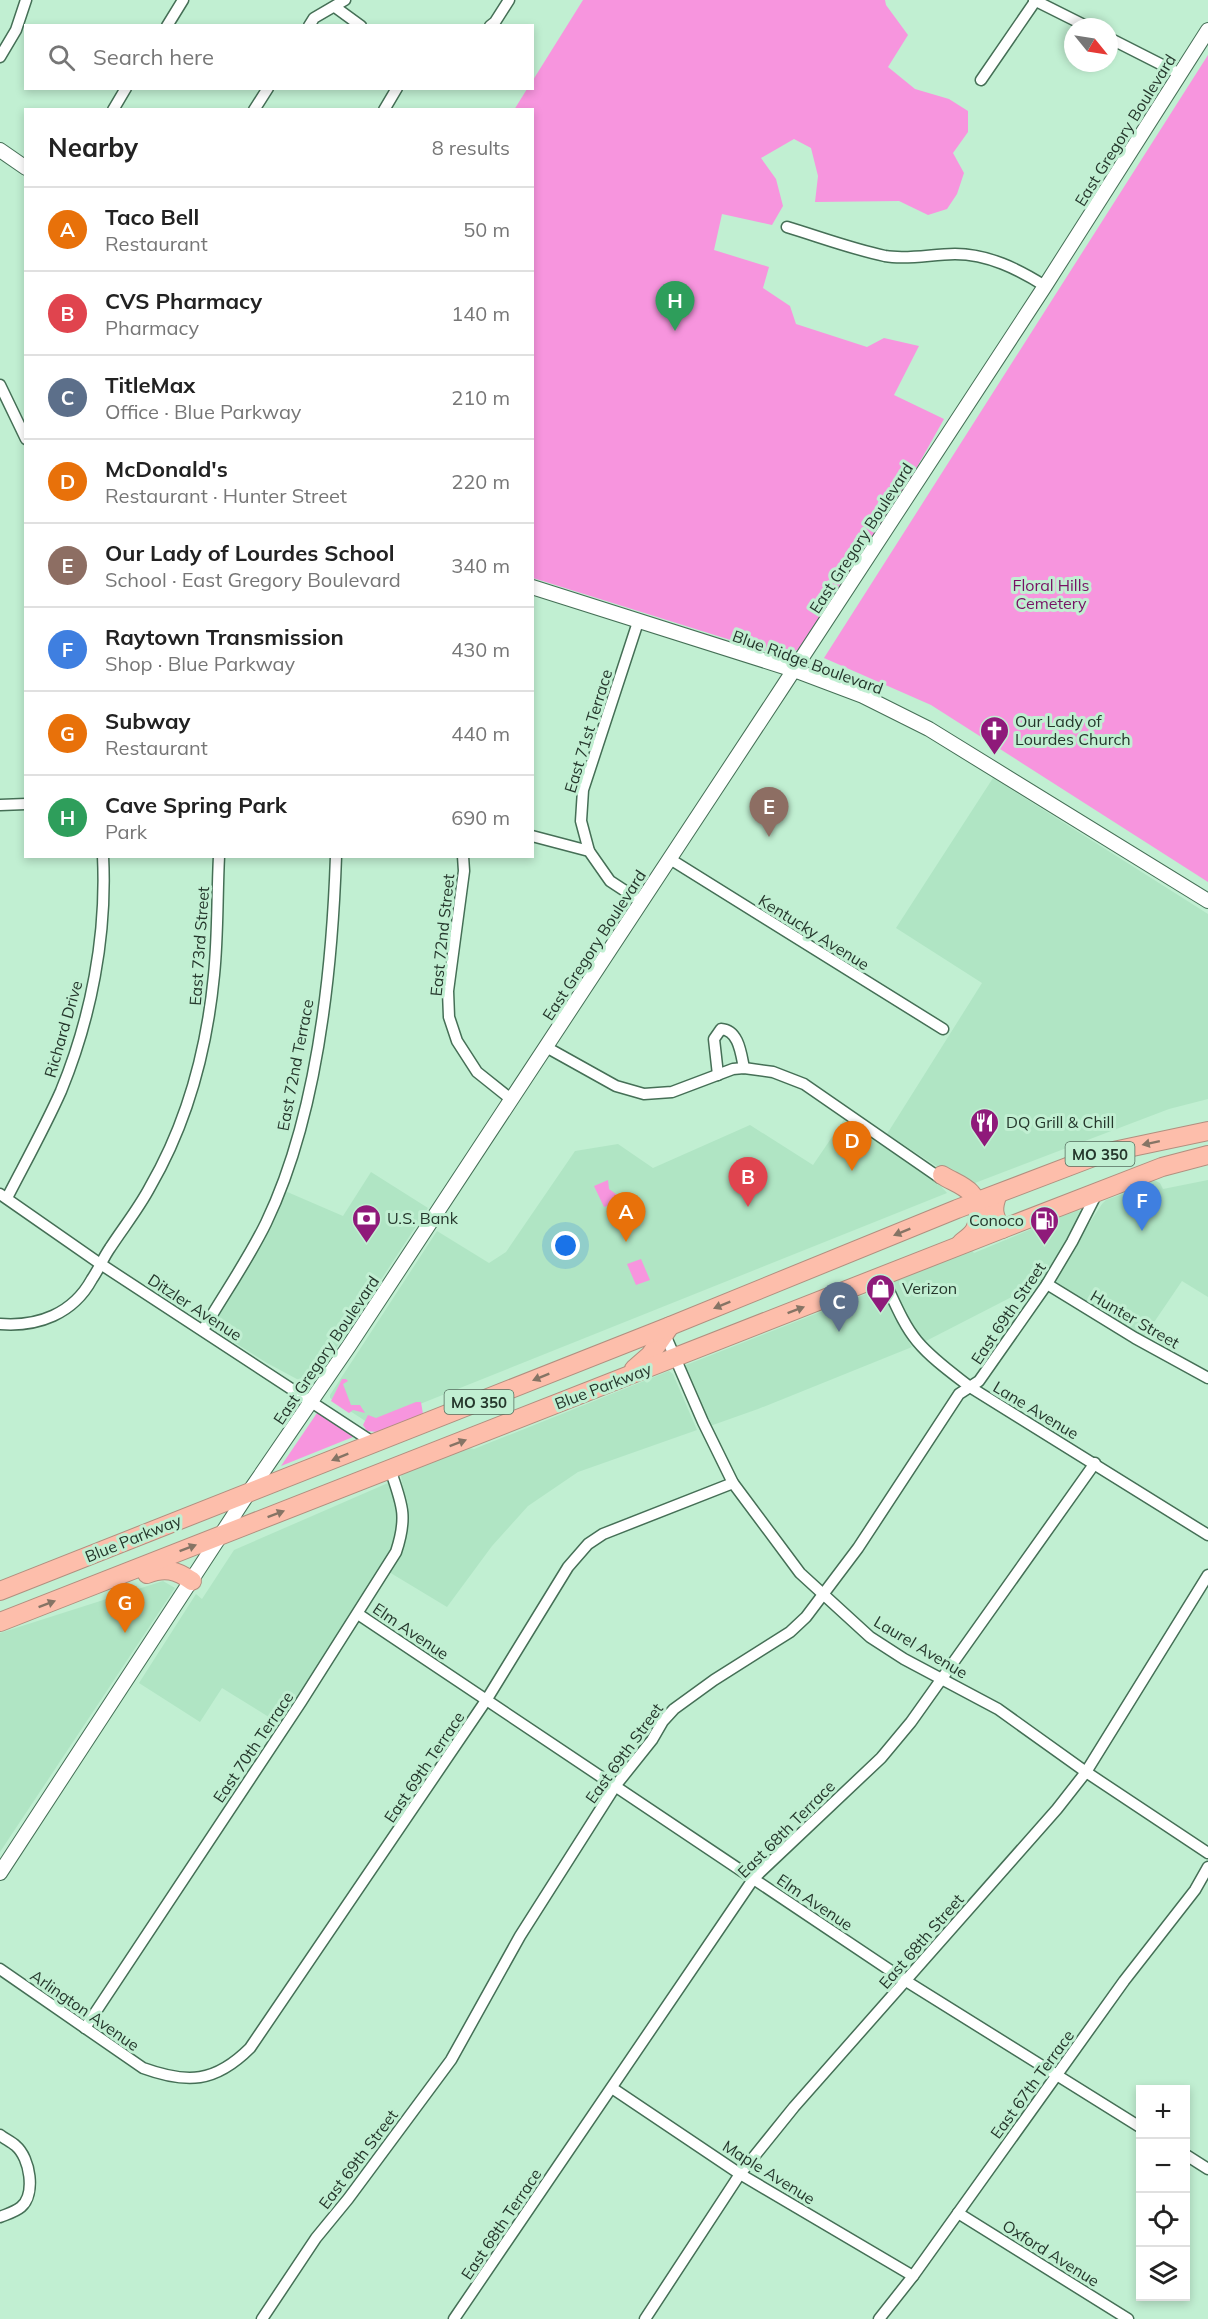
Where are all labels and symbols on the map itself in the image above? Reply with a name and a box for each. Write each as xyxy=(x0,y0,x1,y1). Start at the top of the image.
north arrow xyxy=(1064,18,1118,72)
street label: East Gregory Boulevard xyxy=(1070,50,1180,210)
pin: H xyxy=(656,282,694,331)
street label: East Gregory Boulevard xyxy=(805,459,917,617)
park label: Floral Hills Cemetery xyxy=(1013,575,1089,613)
street label: Blue Ridge Boulevard xyxy=(730,625,886,699)
street label: East 71st Terrace xyxy=(560,667,616,795)
place label: Our Lady of Lourdes Church xyxy=(1015,711,1131,749)
church icon: Our Lady of Lourdes Church xyxy=(978,714,1010,756)
pin: E xyxy=(750,788,788,837)
street label: East Gregory Boulevard xyxy=(538,866,650,1024)
street label: East 72nd Street xyxy=(426,872,458,997)
street label: East 73rd Street xyxy=(185,885,213,1006)
street label: Kentucky Avenue xyxy=(755,890,873,974)
street label: Richard Drive xyxy=(40,978,86,1080)
street label: East 72nd Terrace xyxy=(272,998,318,1132)
restaurant icon: DQ Grill & Chill xyxy=(969,1106,1001,1148)
place label: DQ Grill & Chill xyxy=(1006,1112,1114,1132)
pin: D xyxy=(832,1122,872,1171)
one-way arrow xyxy=(1141,1139,1160,1148)
road number: MO 350 xyxy=(1066,1142,1134,1166)
pin: B xyxy=(728,1158,768,1207)
pin: F xyxy=(1122,1182,1162,1231)
pin: A xyxy=(606,1192,646,1242)
bank icon: U.S. Bank xyxy=(350,1202,382,1244)
fuel station icon: Conoco xyxy=(1029,1204,1061,1246)
place label: U.S. Bank xyxy=(387,1208,459,1228)
place label: Conoco xyxy=(969,1210,1024,1230)
one-way arrow xyxy=(893,1227,911,1237)
your location xyxy=(551,1231,580,1260)
street label: East 69th Street xyxy=(966,1258,1050,1368)
street label: Ditzler Avenue xyxy=(144,1269,246,1345)
street label: East Gregory Boulevard xyxy=(269,1272,383,1428)
shop icon: Verizon xyxy=(865,1272,897,1314)
place label: Verizon xyxy=(902,1278,957,1298)
pin: C xyxy=(820,1282,858,1332)
street label: Hunter Street xyxy=(1087,1286,1183,1353)
one-way arrow xyxy=(713,1301,731,1310)
one-way arrow xyxy=(787,1305,805,1315)
street label: Blue Parkway xyxy=(552,1358,655,1414)
one-way arrow xyxy=(532,1373,550,1382)
street label: Lane Avenue xyxy=(990,1377,1082,1443)
road number: MO 350 xyxy=(444,1390,514,1414)
one-way arrow xyxy=(449,1437,467,1447)
one-way arrow xyxy=(331,1452,349,1462)
street label: Blue Parkway xyxy=(82,1509,184,1566)
one-way arrow xyxy=(267,1509,285,1518)
one-way arrow xyxy=(179,1543,197,1553)
pin: G xyxy=(106,1584,144,1633)
street label: Elm Avenue xyxy=(369,1598,453,1664)
one-way arrow xyxy=(39,1599,57,1609)
street label: Laurel Avenue xyxy=(871,1611,971,1683)
street label: East 70th Terrace xyxy=(208,1688,298,1806)
street label: East 69th Street xyxy=(581,1699,667,1807)
street label: East 69th Terrace xyxy=(379,1708,469,1826)
street label: East 68th Terrace xyxy=(733,1776,839,1882)
street label: Elm Avenue xyxy=(773,1869,857,1935)
street label: East 68th Street xyxy=(874,1889,968,1993)
street label: Arlington Avenue xyxy=(27,1965,143,2055)
street label: East 67th Terrace xyxy=(986,2026,1078,2142)
street label: East 69th Street xyxy=(314,2105,402,2213)
street label: Maple Avenue xyxy=(719,2136,819,2208)
street label: East 68th Terrace xyxy=(456,2165,546,2283)
street label: Oxford Avenue xyxy=(999,2215,1103,2291)

